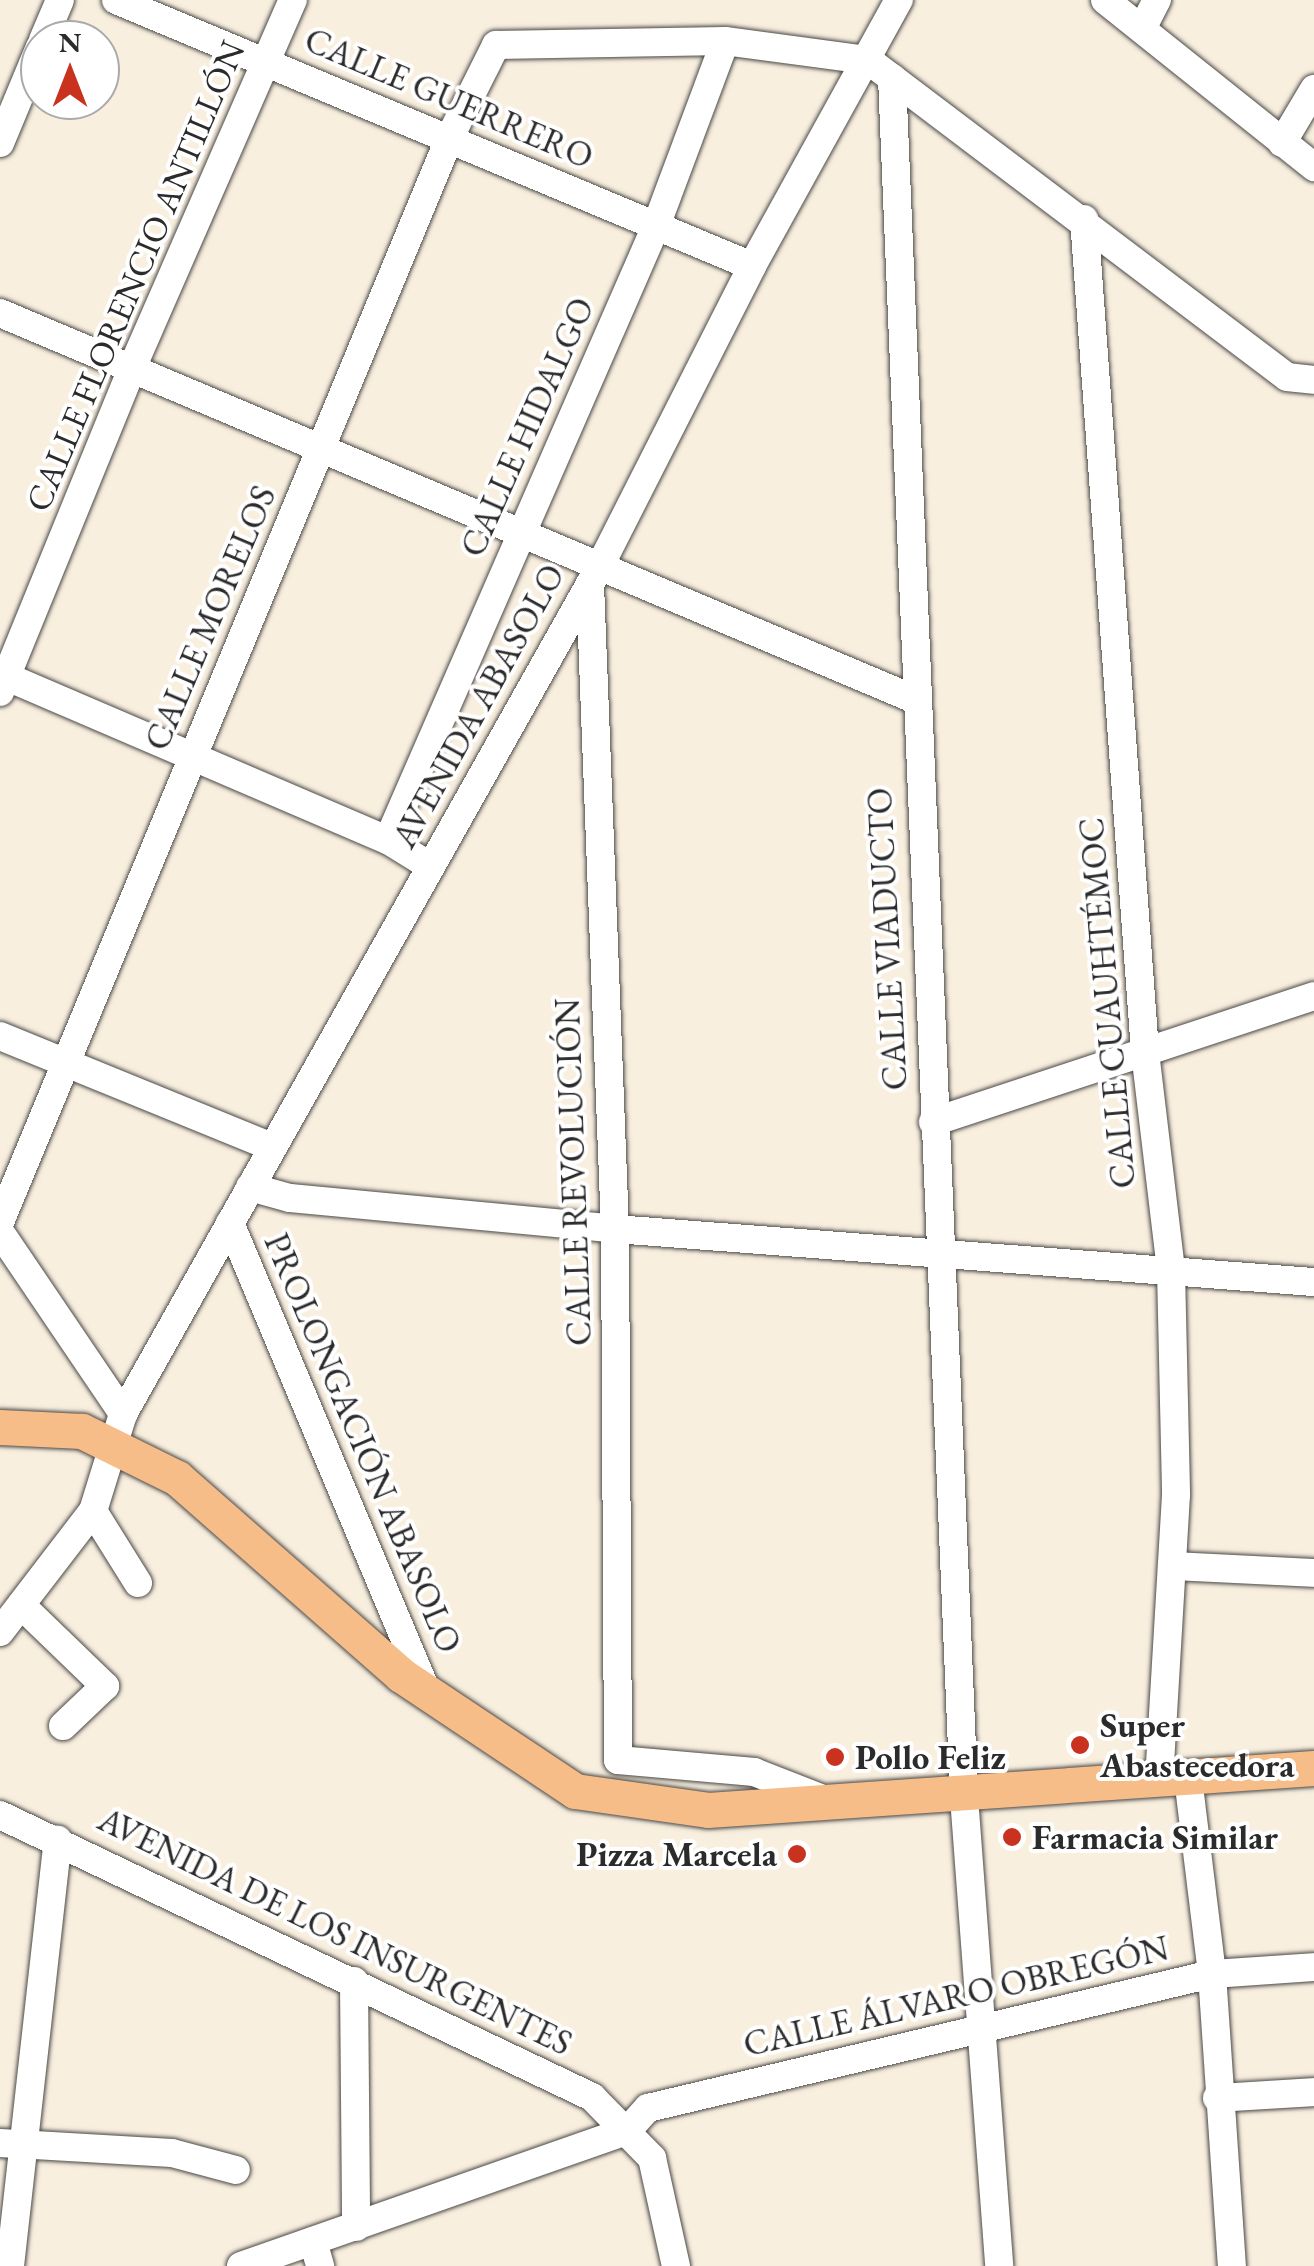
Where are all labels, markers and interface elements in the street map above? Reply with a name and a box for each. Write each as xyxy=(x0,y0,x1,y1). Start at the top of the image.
street label: CALLE GUERRERO xyxy=(299,18,599,178)
north arrow xyxy=(20,20,120,120)
street label: CALLE FLORENCIO ANTILLÓN xyxy=(17,34,253,518)
street label: CALLE HIDALGO xyxy=(451,291,603,563)
street label: CALLE MORELOS xyxy=(135,480,285,756)
street label: AVENIDA ABASOLO xyxy=(383,557,573,855)
street label: CALLE VIADUCTO xyxy=(858,787,916,1091)
street label: CALLE CUAUHTÉMOC xyxy=(1070,816,1144,1190)
street label: CALLE REVOLUCIÓN xyxy=(546,997,600,1347)
street label: PROLONGACIÓN ABASOLO xyxy=(255,1227,471,1659)
place label: Super Abastecedora xyxy=(1100,1704,1295,1786)
marker: Super Abastecedora xyxy=(1069,1734,1091,1756)
place label: Pollo Feliz xyxy=(855,1736,1006,1778)
marker: Pollo Feliz xyxy=(824,1746,846,1768)
street label: AVENIDA DE LOS INSURGENTES xyxy=(91,1798,579,2064)
place label: Farmacia Similar xyxy=(1032,1816,1278,1858)
marker: Farmacia Similar xyxy=(1001,1826,1023,1848)
place label: Pizza Marcela xyxy=(576,1833,777,1875)
marker: Pizza Marcela xyxy=(786,1843,808,1865)
street label: CALLE ÁLVARO OBREGÓN xyxy=(739,1927,1173,2065)

